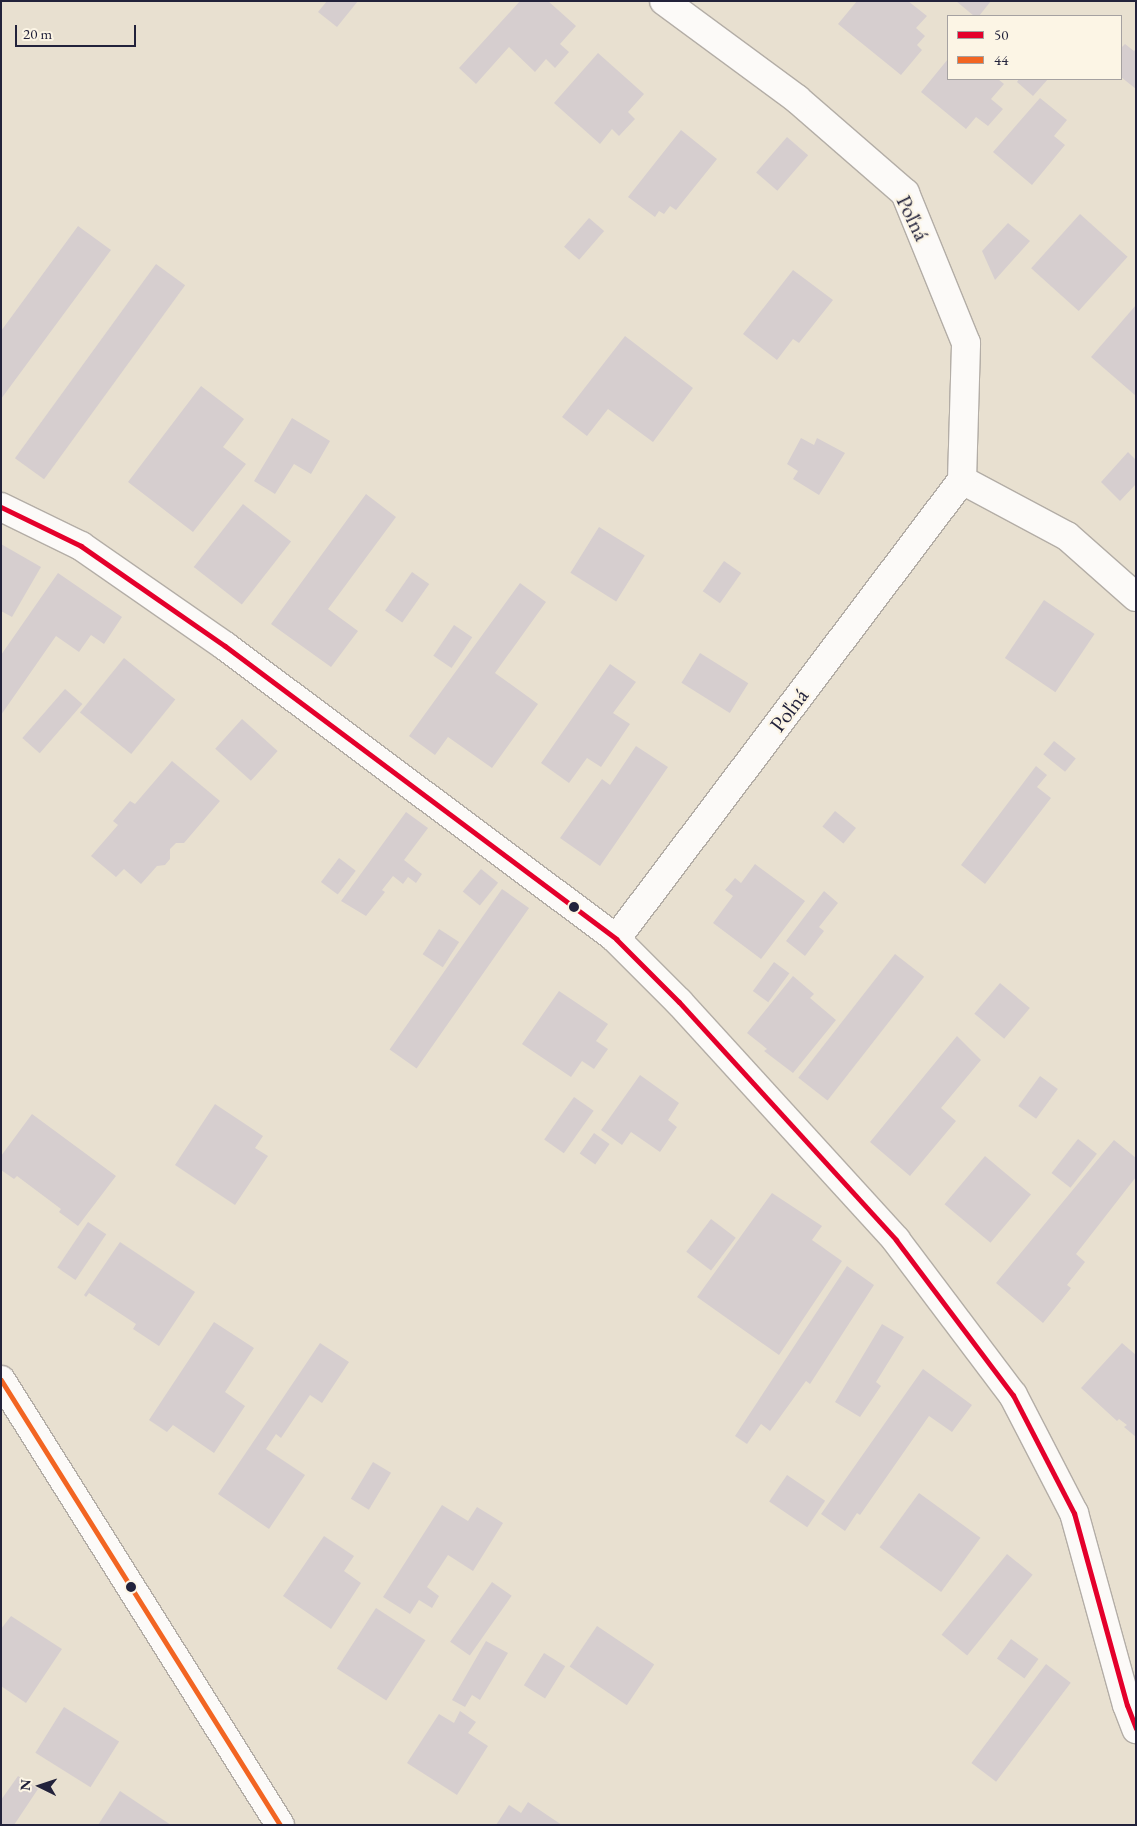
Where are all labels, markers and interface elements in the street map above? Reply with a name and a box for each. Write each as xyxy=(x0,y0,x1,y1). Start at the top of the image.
scale bar xyxy=(18,15,139,47)
legend xyxy=(947,15,1122,80)
text: 20 m xyxy=(23,24,52,43)
text: 50 xyxy=(994,25,1008,44)
text: 44 xyxy=(994,50,1008,69)
street label: Poľná xyxy=(891,191,935,245)
street label: Poľná xyxy=(764,683,814,737)
unlabelled marker xyxy=(569,902,579,912)
unlabelled marker xyxy=(126,1582,136,1592)
north arrow xyxy=(15,1761,65,1811)
text: N xyxy=(16,1779,34,1791)

